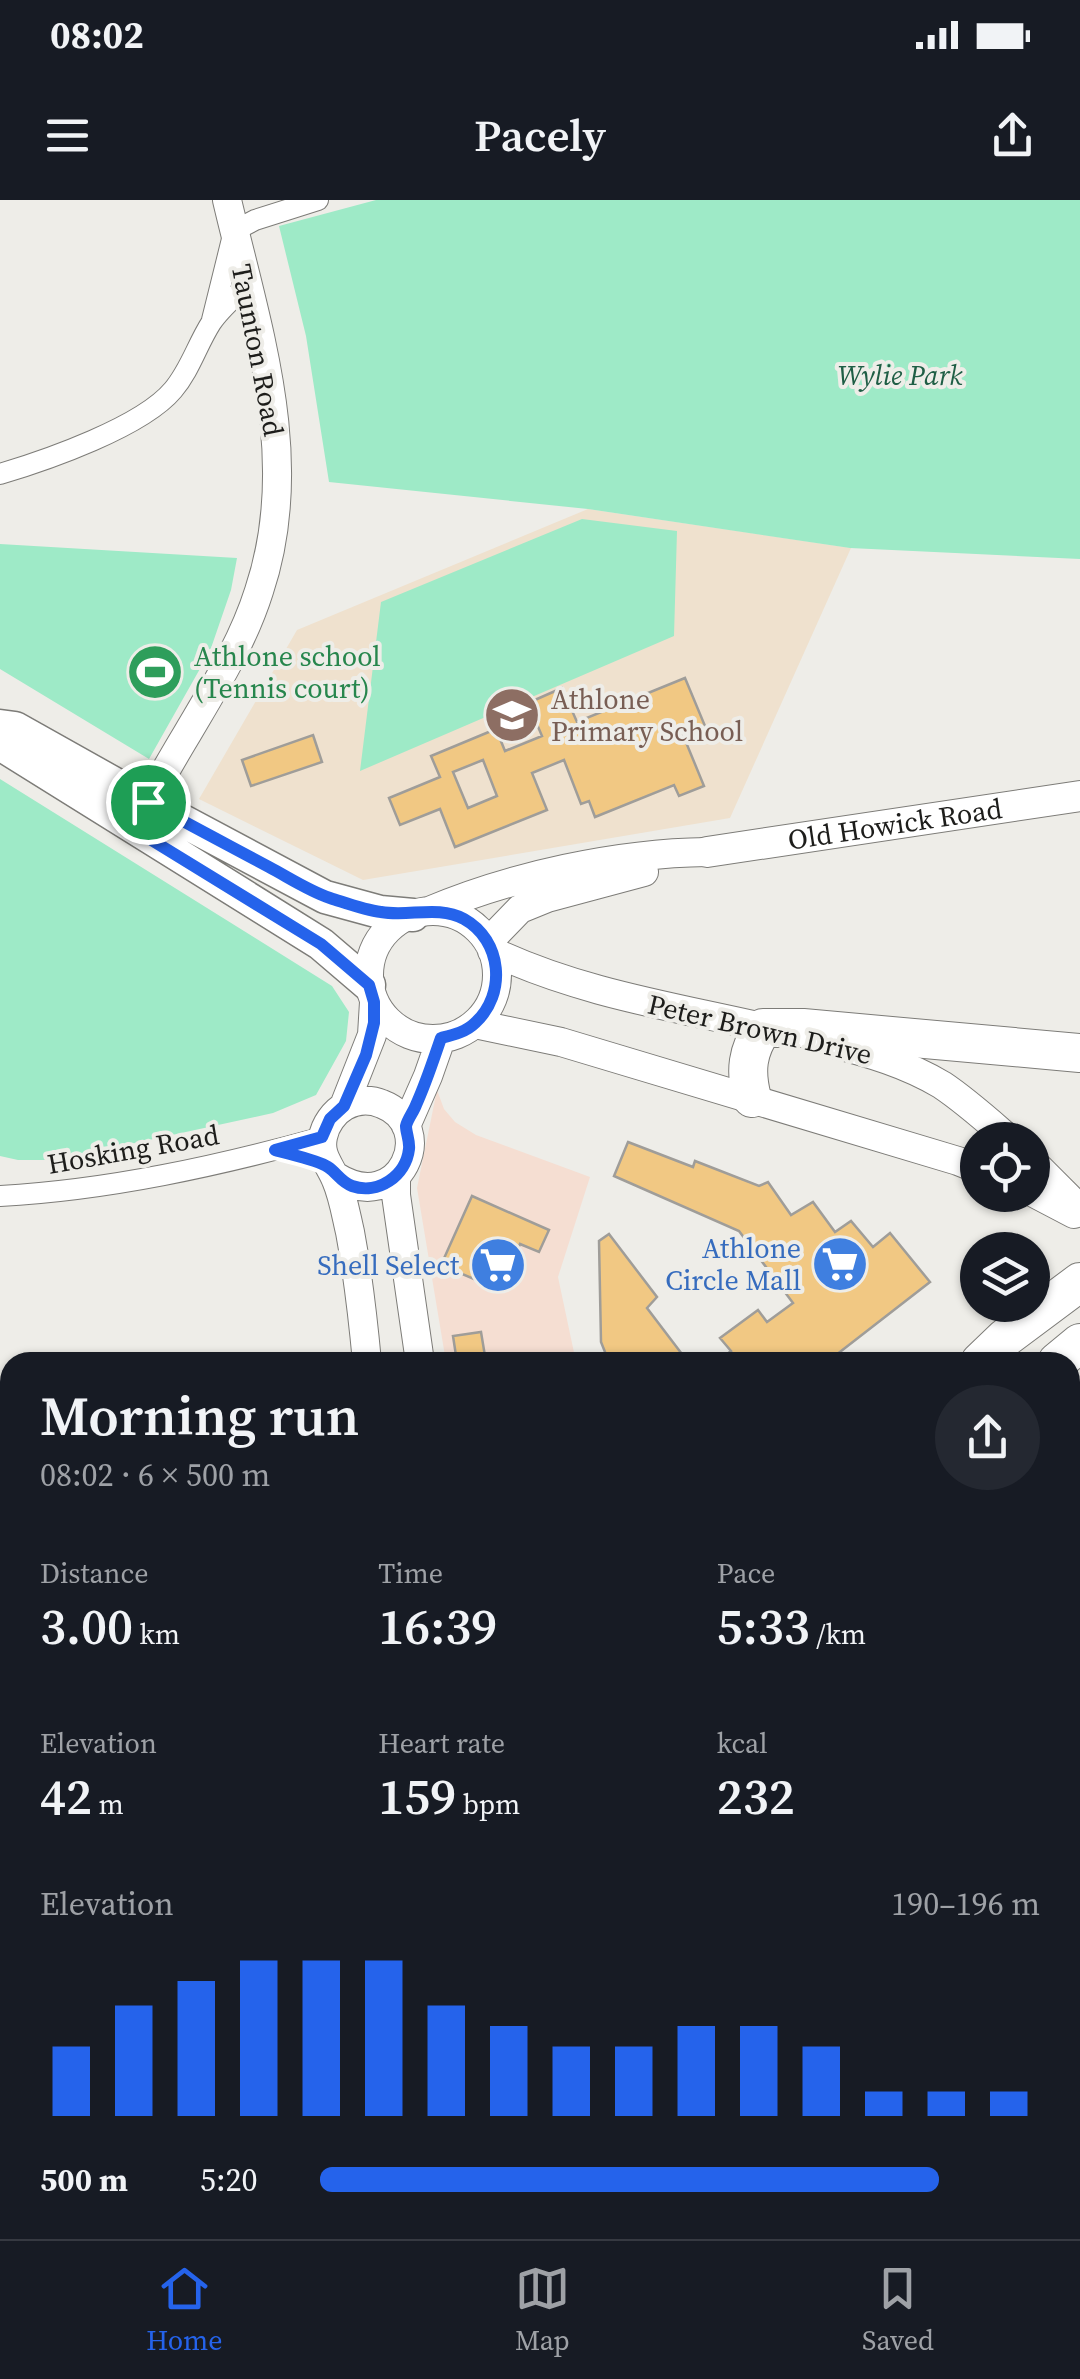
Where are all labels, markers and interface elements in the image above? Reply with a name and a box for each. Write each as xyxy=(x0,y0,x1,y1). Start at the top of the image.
text: 08:02 xyxy=(50,9,144,61)
text: Pacely xyxy=(474,104,606,166)
icon: menu xyxy=(40,108,95,163)
icon: share xyxy=(985,108,1040,163)
street label: Taunton Road xyxy=(223,261,293,439)
park label: Wylie Park xyxy=(837,356,963,394)
place label: Athlone school (Tennis court) xyxy=(194,637,381,707)
sports icon: Athlone school (Tennis court) xyxy=(125,642,185,702)
place label: Athlone Primary School xyxy=(551,680,743,750)
school or university icon: Athlone Primary School xyxy=(482,685,542,745)
pin xyxy=(106,760,191,845)
icon: arrive xyxy=(121,775,176,830)
street label: Old Howick Road xyxy=(785,789,1005,859)
street label: Peter Brown Drive xyxy=(644,985,876,1073)
street label: Hosking Road xyxy=(44,1115,222,1183)
map controls xyxy=(960,1122,1050,1322)
button: locate xyxy=(960,1122,1050,1212)
place label: Athlone Circle Mall xyxy=(665,1229,801,1299)
button: layers xyxy=(960,1232,1050,1322)
supermarket icon: Athlone Circle Mall xyxy=(810,1234,870,1294)
supermarket icon: Shell Select xyxy=(468,1235,528,1295)
place label: Shell Select xyxy=(317,1246,460,1284)
text: Morning run xyxy=(40,1378,359,1453)
button: share xyxy=(935,1385,1040,1490)
text: 08:02 · 6 × 500 m xyxy=(40,1453,270,1497)
text: Distance xyxy=(40,1554,149,1592)
text: Time xyxy=(378,1554,443,1592)
text: Pace xyxy=(717,1554,775,1592)
text: 3.00 xyxy=(40,1592,133,1661)
text: 16:39 xyxy=(378,1592,497,1661)
text: 5:33 xyxy=(717,1592,810,1661)
text: km xyxy=(133,1615,180,1653)
text: /km xyxy=(810,1615,866,1653)
text: Elevation xyxy=(40,1724,157,1762)
text: Heart rate xyxy=(378,1724,505,1762)
text: kcal xyxy=(717,1724,768,1762)
text: 42 xyxy=(40,1762,92,1831)
text: 159 xyxy=(378,1762,456,1831)
text: 232 xyxy=(717,1762,795,1831)
text: m xyxy=(92,1785,124,1823)
text: bpm xyxy=(456,1785,520,1823)
text: Elevation xyxy=(40,1882,174,1926)
text: 190–196 m xyxy=(891,1882,1040,1926)
text: 500 m xyxy=(40,2158,128,2202)
text: 5:20 xyxy=(200,2158,258,2202)
tab: Home xyxy=(146,2261,223,2359)
tab: Map xyxy=(515,2261,570,2359)
tab: Saved xyxy=(862,2261,934,2359)

